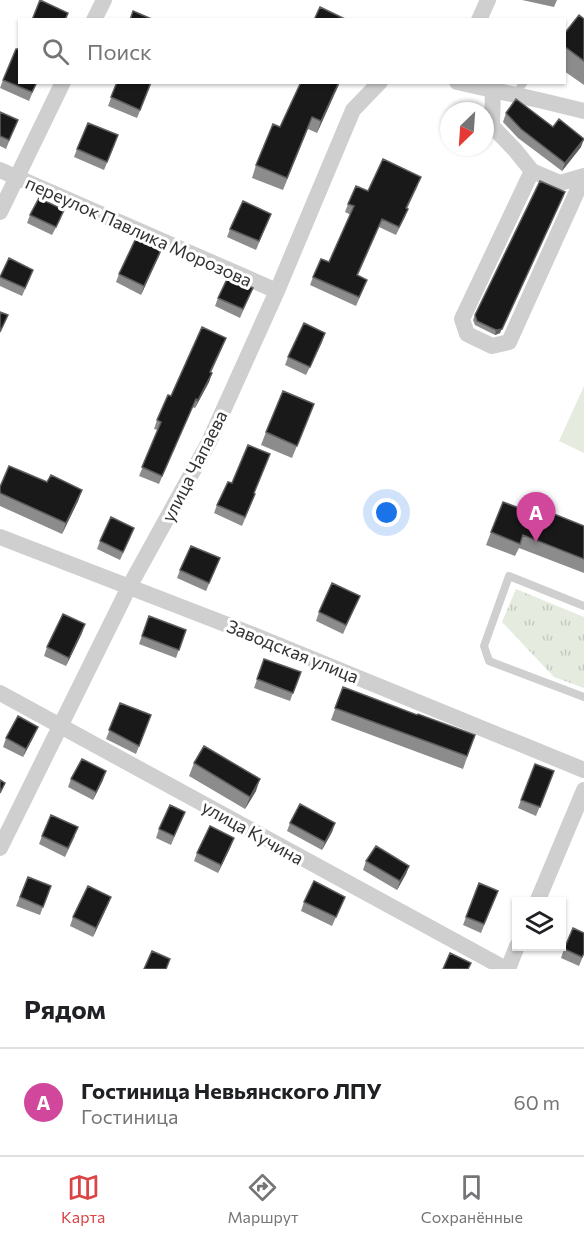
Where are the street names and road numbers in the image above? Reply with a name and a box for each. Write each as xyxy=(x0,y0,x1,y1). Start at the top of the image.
street label: переулок Павлика Морозова xyxy=(22,171,256,291)
street label: улица Чапаева xyxy=(156,407,232,525)
street label: Заводская улица xyxy=(224,615,362,687)
street label: улица Кучина xyxy=(198,795,308,869)

